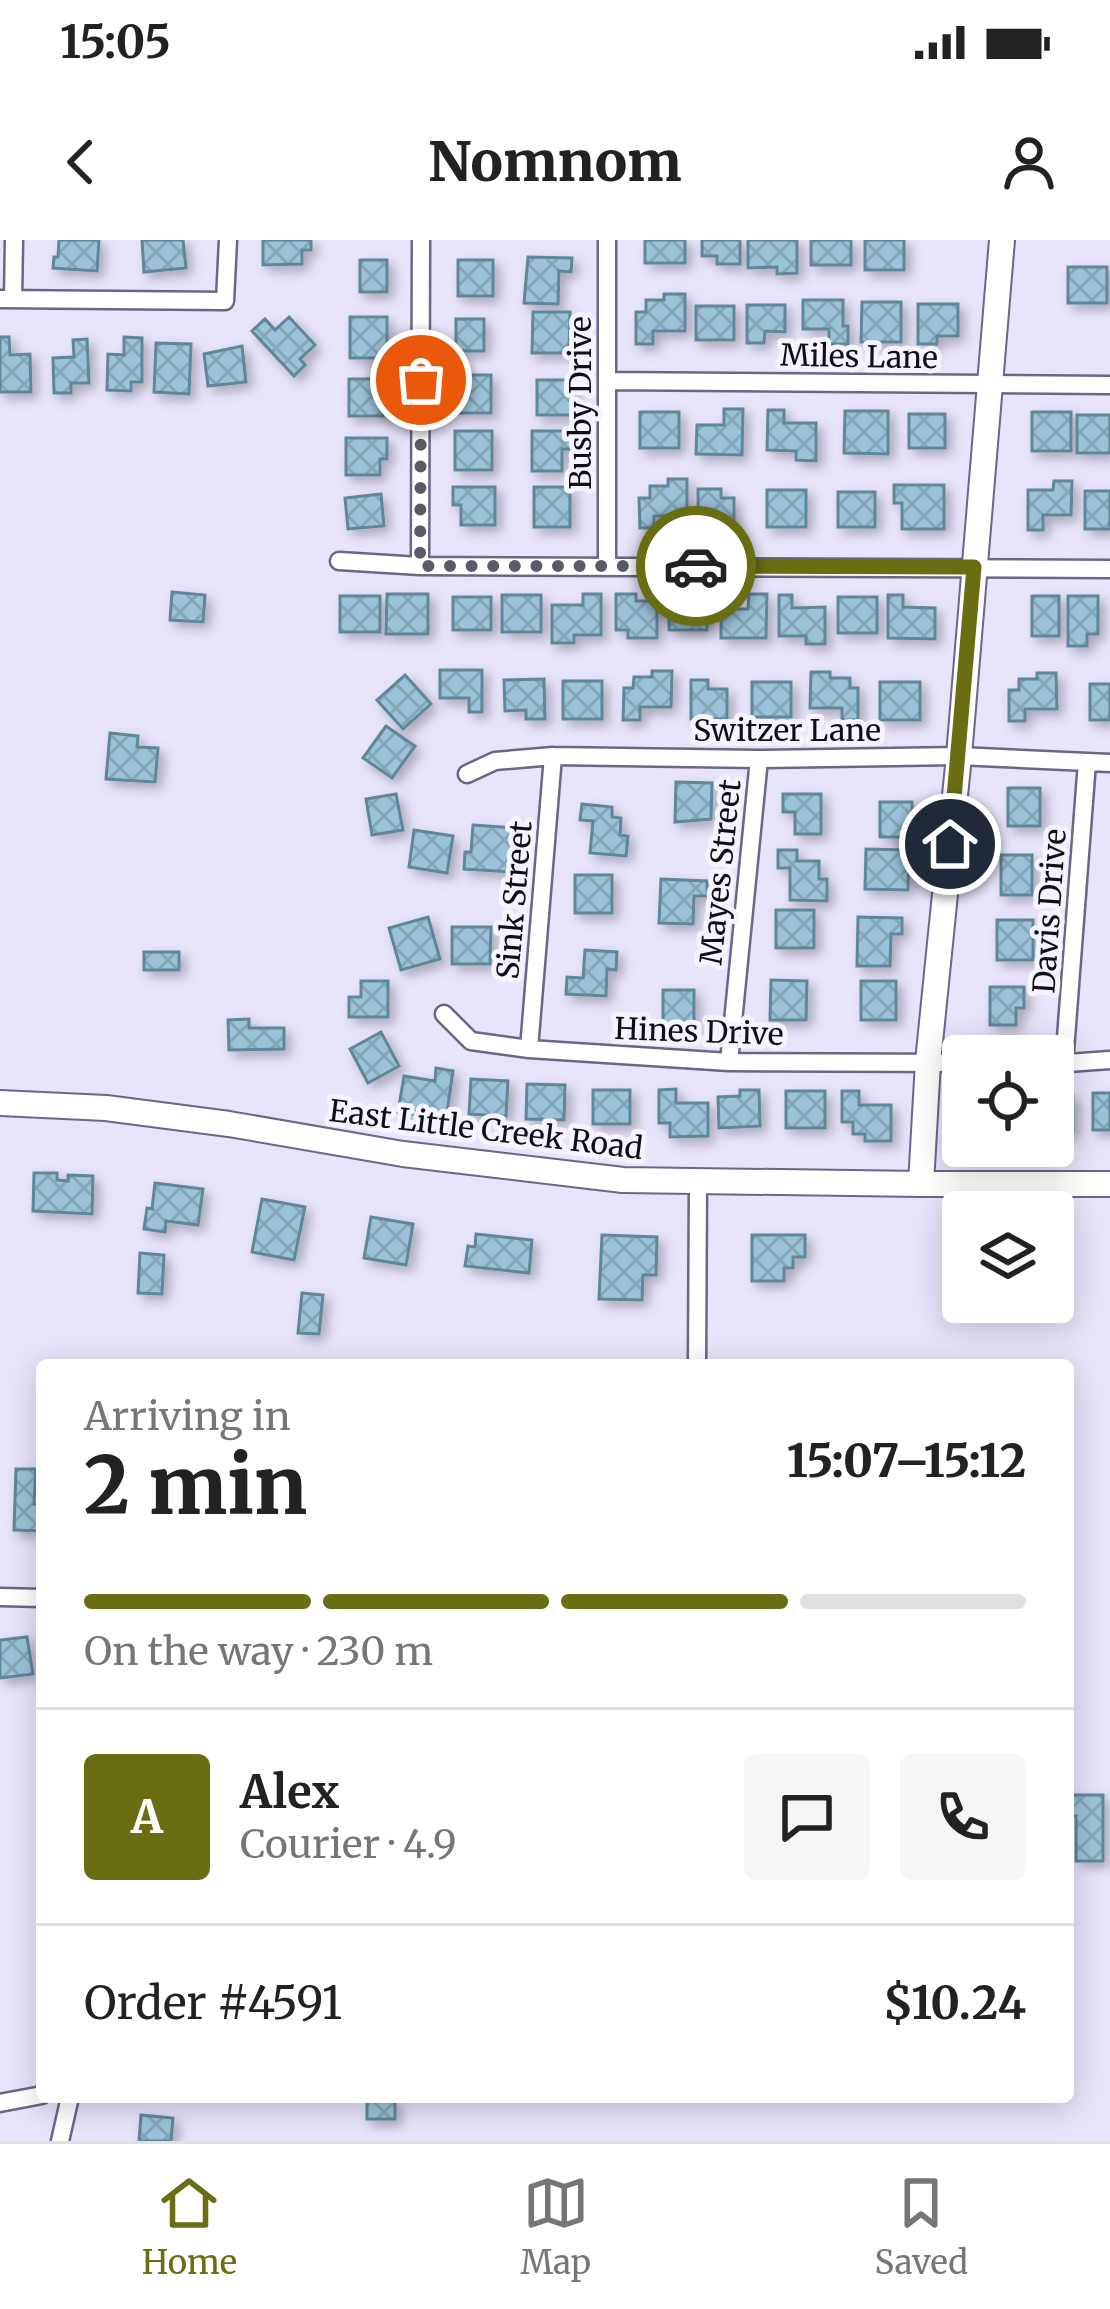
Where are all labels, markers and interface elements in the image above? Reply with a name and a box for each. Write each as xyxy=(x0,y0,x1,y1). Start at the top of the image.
text: 15:05 xyxy=(60,14,171,70)
text: Nomnom xyxy=(428,128,682,196)
icon: back xyxy=(48,129,114,195)
icon: person xyxy=(996,129,1062,195)
street label: Busby Drive xyxy=(561,316,599,490)
pin xyxy=(370,329,472,431)
street label: Miles Lane xyxy=(780,336,938,376)
icon: bag xyxy=(388,347,454,413)
courier xyxy=(636,506,756,626)
icon: car xyxy=(663,533,729,599)
street label: Switzer Lane xyxy=(693,711,881,749)
street label: Mayes Street xyxy=(691,777,749,966)
pin xyxy=(899,793,1001,895)
icon: home xyxy=(917,811,983,877)
street label: Sink Street xyxy=(488,819,540,981)
street label: Davis Drive xyxy=(1024,827,1074,995)
street label: Hines Drive xyxy=(614,1009,784,1053)
map controls xyxy=(942,1035,1074,1323)
button: locate xyxy=(942,1035,1074,1167)
street label: East Little Creek Road xyxy=(327,1091,645,1167)
button: layers xyxy=(942,1191,1074,1323)
text: Arriving in xyxy=(84,1392,291,1441)
text: 15:07–15:12 xyxy=(787,1433,1026,1489)
text: 2 min xyxy=(84,1437,307,1535)
text: On the way · 230 m xyxy=(84,1627,433,1676)
button: chat xyxy=(744,1754,870,1880)
button: phone xyxy=(900,1754,1026,1880)
text: Alex xyxy=(240,1764,339,1820)
text: A xyxy=(131,1789,163,1845)
text: Courier · 4.9 xyxy=(240,1820,457,1869)
text: Order #4591 xyxy=(84,1975,342,2031)
text: $10.24 xyxy=(883,1975,1026,2031)
tab: Home xyxy=(142,2170,237,2283)
tab: Map xyxy=(521,2170,591,2283)
tab: Saved xyxy=(875,2170,968,2283)

